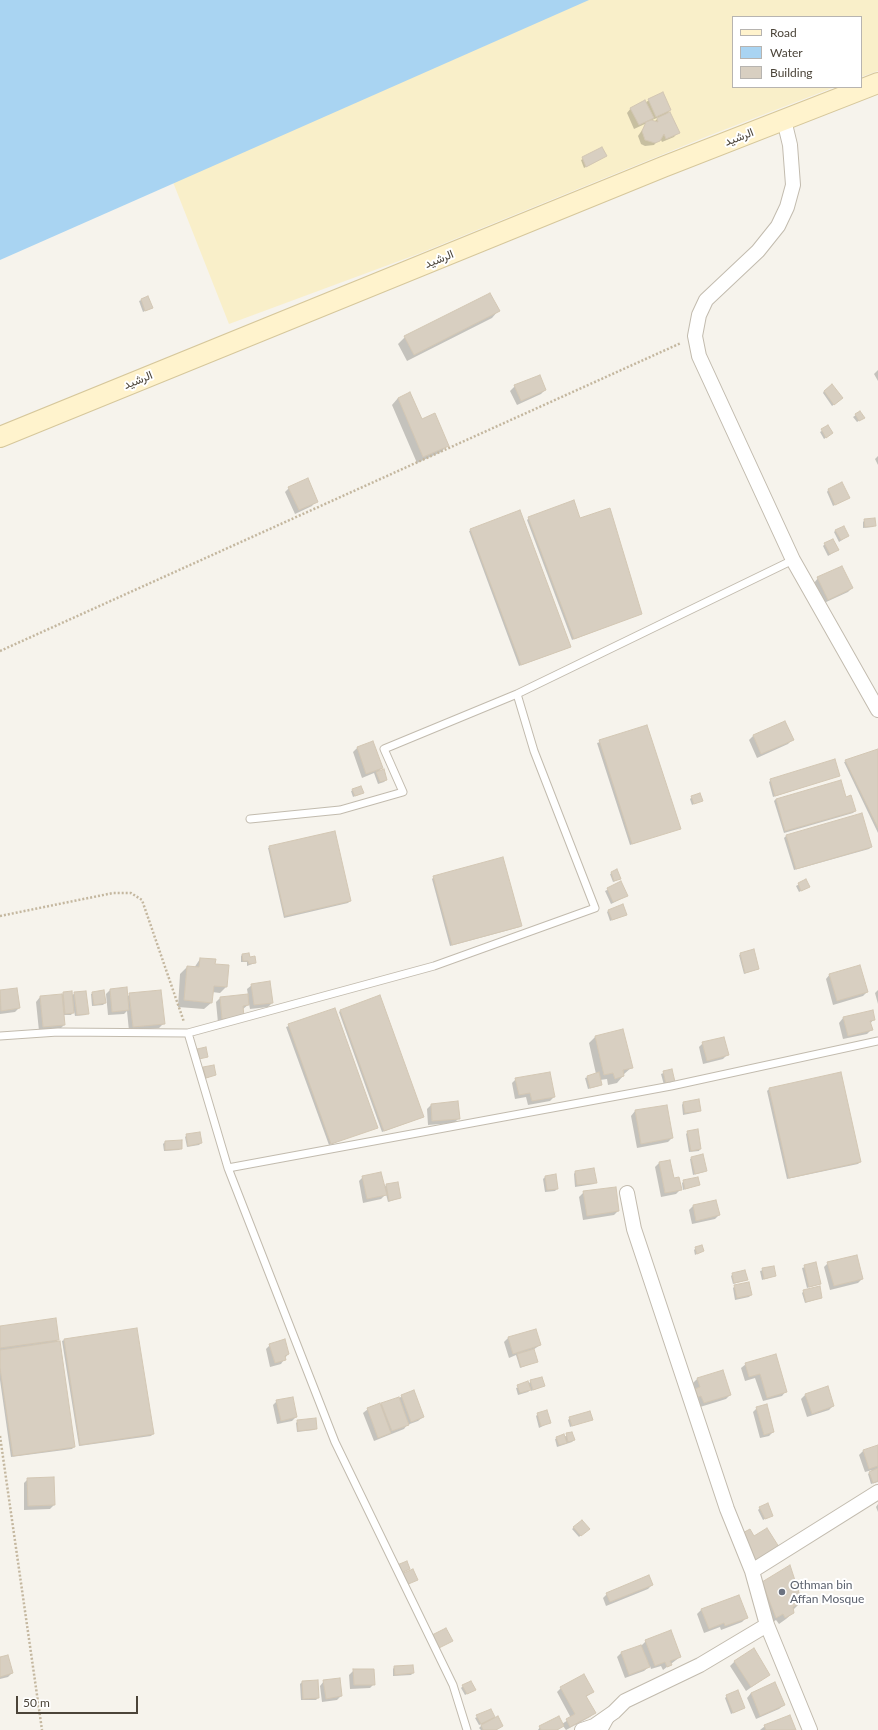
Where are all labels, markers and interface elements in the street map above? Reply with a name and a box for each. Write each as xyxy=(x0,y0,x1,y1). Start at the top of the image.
legend xyxy=(732,16,862,88)
text: Road xyxy=(770,25,797,40)
text: Water xyxy=(770,45,803,60)
text: Building xyxy=(770,65,813,80)
street label: الرشيد xyxy=(722,125,756,149)
street label: الرشيد xyxy=(422,247,456,271)
street label: الرشيد xyxy=(121,368,155,392)
place label: Othman bin Affan Mosque xyxy=(790,1578,864,1606)
marker: Othman bin Affan Mosque xyxy=(777,1587,787,1597)
scale bar xyxy=(18,1688,140,1714)
text: 50 m xyxy=(23,1695,50,1710)

